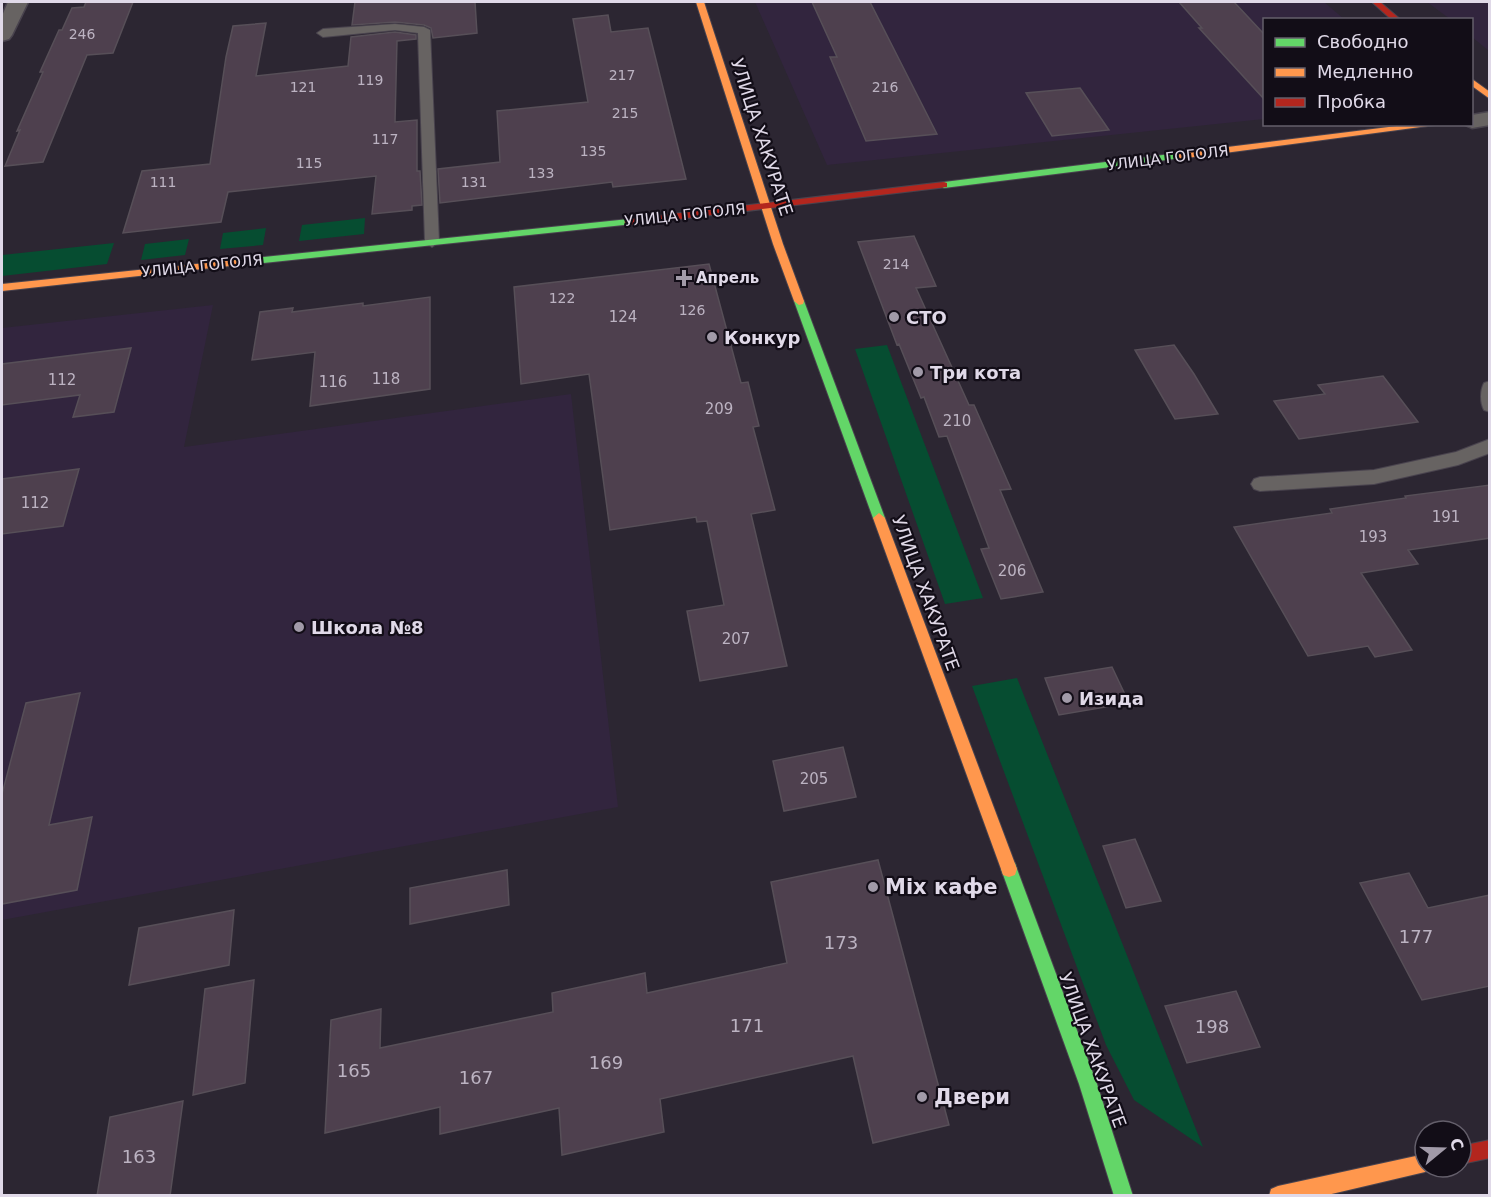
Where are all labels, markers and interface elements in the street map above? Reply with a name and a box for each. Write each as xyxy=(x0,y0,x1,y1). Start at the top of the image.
legend xyxy=(1263,18,1473,126)
house number: 246 xyxy=(69,26,95,42)
text: Свободно xyxy=(1317,31,1409,52)
street label: УЛИЦА ХАКУРАТЕ xyxy=(727,56,797,218)
text: Медленно xyxy=(1317,61,1413,82)
house number: 217 xyxy=(609,67,635,83)
house number: 119 xyxy=(357,72,383,88)
house number: 121 xyxy=(290,79,316,95)
house number: 216 xyxy=(872,79,898,95)
text: Пробка xyxy=(1317,91,1386,112)
house number: 215 xyxy=(612,105,638,121)
house number: 117 xyxy=(372,131,398,147)
street label: УЛИЦА ГОГОЛЯ xyxy=(1106,142,1230,174)
house number: 135 xyxy=(580,143,606,159)
house number: 115 xyxy=(296,155,322,171)
house number: 133 xyxy=(528,165,554,181)
house number: 111 xyxy=(150,174,176,190)
house number: 131 xyxy=(461,174,487,190)
street label: УЛИЦА ГОГОЛЯ xyxy=(623,200,747,230)
street label: УЛИЦА ГОГОЛЯ xyxy=(140,251,264,281)
house number: 214 xyxy=(883,256,909,272)
place label: Апрель xyxy=(696,269,759,287)
marker: Апрель xyxy=(677,271,691,285)
house number: 122 xyxy=(549,290,575,306)
house number: 126 xyxy=(679,302,705,318)
place label: СТО xyxy=(906,307,947,328)
house number: 124 xyxy=(609,308,637,326)
marker: СТО xyxy=(887,310,901,324)
place label: Конкур xyxy=(724,327,800,348)
marker: Конкур xyxy=(705,330,719,344)
place label: Три кота xyxy=(930,362,1021,383)
marker: Три кота xyxy=(911,365,925,379)
house number: 118 xyxy=(372,370,400,388)
house number: 112 xyxy=(48,371,76,389)
house number: 116 xyxy=(319,373,347,391)
house number: 209 xyxy=(705,400,733,418)
house number: 210 xyxy=(943,412,971,430)
house number: 112 xyxy=(21,494,49,512)
house number: 191 xyxy=(1432,508,1460,526)
street label: УЛИЦА ХАКУРАТЕ xyxy=(888,512,964,674)
house number: 193 xyxy=(1359,528,1387,546)
house number: 206 xyxy=(998,562,1026,580)
place label: Школа №8 xyxy=(311,617,424,638)
marker: Школа №8 xyxy=(292,620,306,634)
house number: 207 xyxy=(722,630,750,648)
place label: Изида xyxy=(1079,688,1144,709)
marker: Изида xyxy=(1060,691,1074,705)
house number: 205 xyxy=(800,770,828,788)
place label: Mix кафе xyxy=(885,875,997,899)
marker: Mix кафе xyxy=(866,880,880,894)
house number: 177 xyxy=(1399,926,1433,947)
house number: 173 xyxy=(824,932,858,953)
street label: УЛИЦА ХАКУРАТЕ xyxy=(1055,969,1131,1131)
house number: 171 xyxy=(730,1015,764,1036)
house number: 198 xyxy=(1195,1016,1229,1037)
house number: 169 xyxy=(589,1052,623,1073)
house number: 165 xyxy=(337,1060,371,1081)
house number: 167 xyxy=(459,1067,493,1088)
place label: Двери xyxy=(934,1085,1010,1109)
marker: Двери xyxy=(915,1090,929,1104)
north arrow xyxy=(1413,1119,1473,1179)
text: С xyxy=(1446,1136,1468,1153)
house number: 163 xyxy=(122,1146,156,1167)

